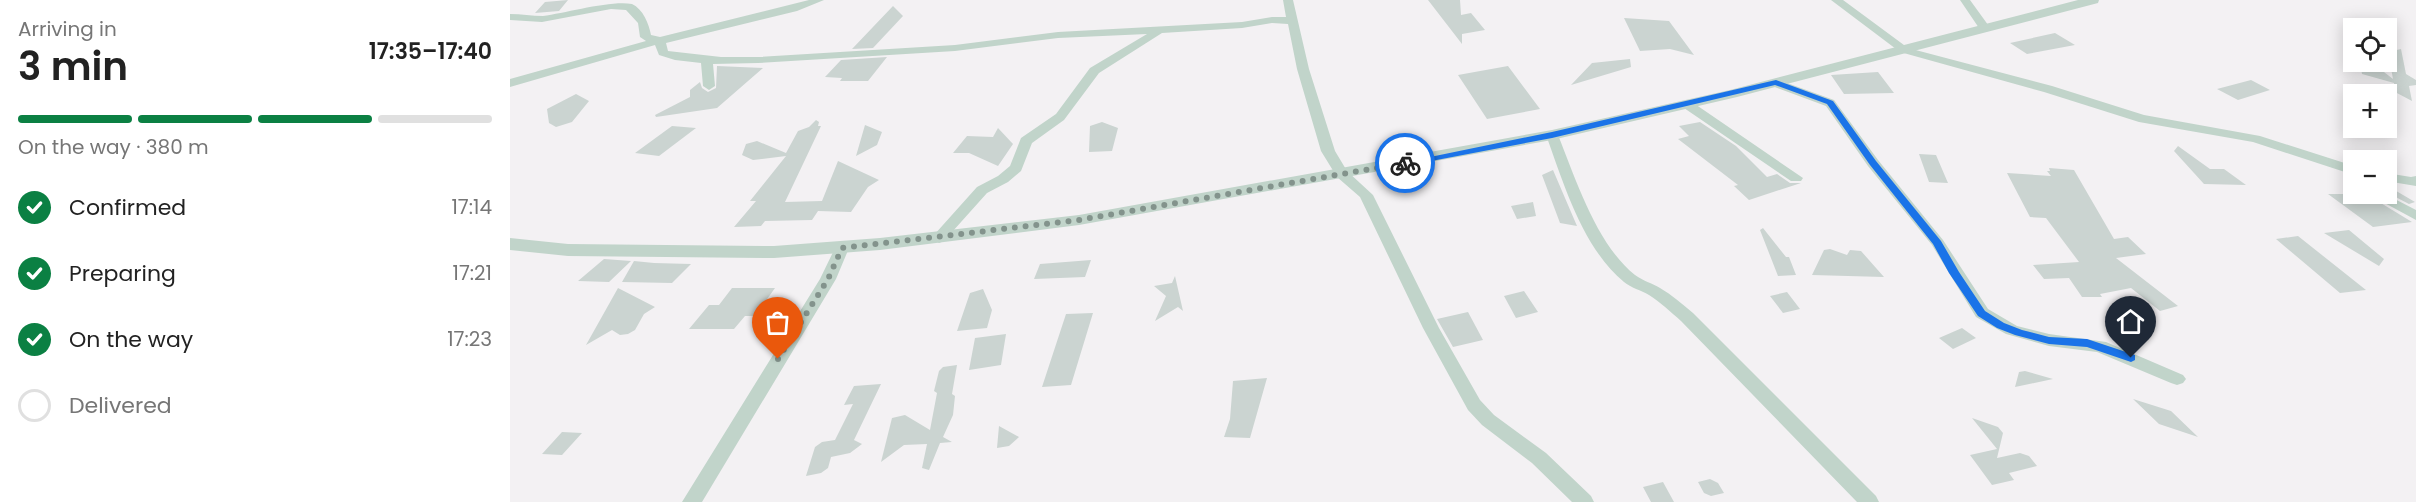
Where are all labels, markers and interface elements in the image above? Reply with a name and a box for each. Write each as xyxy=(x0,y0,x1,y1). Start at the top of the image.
text: Arriving in xyxy=(18,15,117,43)
map controls xyxy=(2343,18,2397,204)
button: locate xyxy=(2343,18,2397,72)
text: 17:35–17:40 xyxy=(369,36,492,67)
text: 3 min xyxy=(18,39,128,94)
button: + xyxy=(2343,84,2397,138)
text: On the way · 380 m xyxy=(18,133,209,161)
courier xyxy=(1375,133,1435,193)
icon: bike xyxy=(1389,147,1422,180)
button: − xyxy=(2343,150,2397,204)
icon: check xyxy=(18,191,51,224)
text: Confirmed xyxy=(69,192,186,223)
text: 17:14 xyxy=(451,193,492,221)
icon: check xyxy=(18,257,51,290)
text: Preparing xyxy=(69,258,176,289)
text: 17:21 xyxy=(453,259,492,287)
pin xyxy=(2105,296,2156,358)
pin xyxy=(752,297,803,359)
icon: home xyxy=(2114,305,2147,338)
icon: bag xyxy=(761,306,794,339)
icon: check xyxy=(18,323,51,356)
text: On the way xyxy=(69,324,193,355)
text: 17:23 xyxy=(447,325,492,353)
text: Delivered xyxy=(69,390,172,421)

